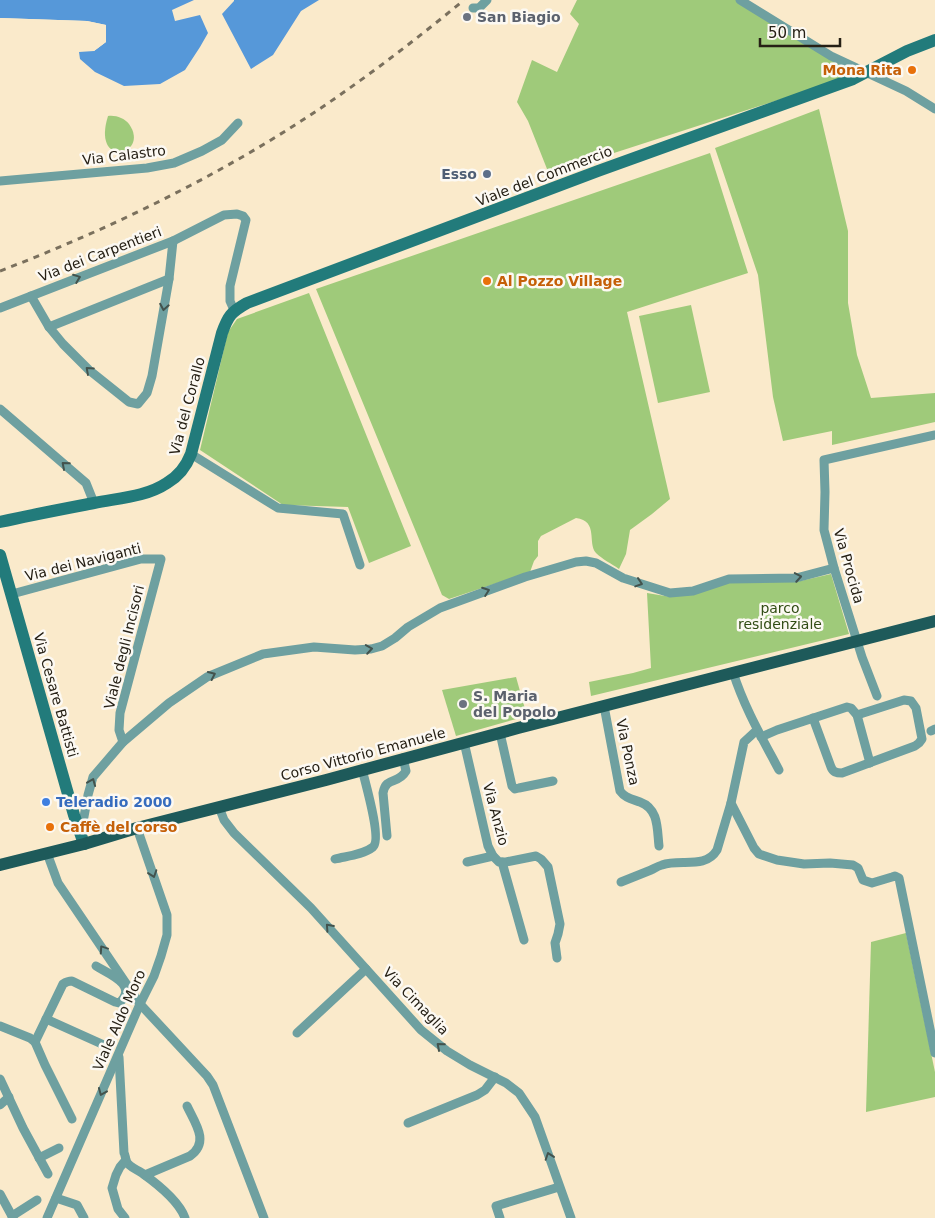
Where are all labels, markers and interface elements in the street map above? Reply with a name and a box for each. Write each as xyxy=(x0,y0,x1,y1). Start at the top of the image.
place label: San Biagio xyxy=(477,9,561,25)
marker: San Biagio xyxy=(461,11,473,23)
scale bar xyxy=(760,15,840,47)
text: 50 m xyxy=(768,24,806,42)
place label: Mona Rita xyxy=(822,62,902,78)
marker: Mona Rita xyxy=(906,64,918,76)
street label: Via Calastro xyxy=(81,142,167,168)
street label: Viale del Commercio xyxy=(474,143,614,209)
place label: Esso xyxy=(441,166,477,182)
marker: Esso xyxy=(481,168,493,180)
street label: Via dei Carpentieri xyxy=(36,223,164,285)
place label: Al Pozzo Village xyxy=(497,273,622,289)
one-way arrow xyxy=(72,274,80,284)
marker: Al Pozzo Village xyxy=(481,275,493,287)
one-way arrow xyxy=(159,302,169,311)
street label: Via del Corallo xyxy=(166,355,208,457)
one-way arrow xyxy=(86,366,95,375)
one-way arrow xyxy=(62,462,71,471)
street label: Via Procida xyxy=(831,527,867,605)
street label: Via dei Naviganti xyxy=(23,540,143,584)
one-way arrow xyxy=(793,572,802,582)
one-way arrow xyxy=(634,577,643,587)
street label: Viale degli Incisori xyxy=(101,583,147,711)
one-way arrow xyxy=(481,587,490,597)
park label: parco residenziale xyxy=(738,600,822,632)
street label: Via Cesare Battisti xyxy=(31,631,81,759)
one-way arrow xyxy=(365,644,374,654)
one-way arrow xyxy=(207,671,216,682)
place label: S. Maria del Popolo xyxy=(473,688,557,720)
marker: S. Maria del Popolo xyxy=(457,698,469,710)
street label: Via Ponza xyxy=(613,717,643,787)
street label: Corso Vittorio Emanuele xyxy=(279,724,447,784)
one-way arrow xyxy=(86,778,97,787)
street label: Via Anzio xyxy=(480,781,512,847)
place label: Teleradio 2000 xyxy=(56,794,172,810)
marker: Teleradio 2000 xyxy=(40,796,52,808)
place label: Caffè del corso xyxy=(60,819,178,835)
marker: Caffè del corso xyxy=(44,821,56,833)
one-way arrow xyxy=(147,870,157,878)
one-way arrow xyxy=(326,924,335,933)
one-way arrow xyxy=(100,945,109,954)
street label: Via Cimaglia xyxy=(380,964,452,1038)
street label: Viale Aldo Moro xyxy=(90,967,148,1073)
one-way arrow xyxy=(437,1043,446,1051)
one-way arrow xyxy=(98,1087,108,1095)
one-way arrow xyxy=(544,1152,554,1160)

